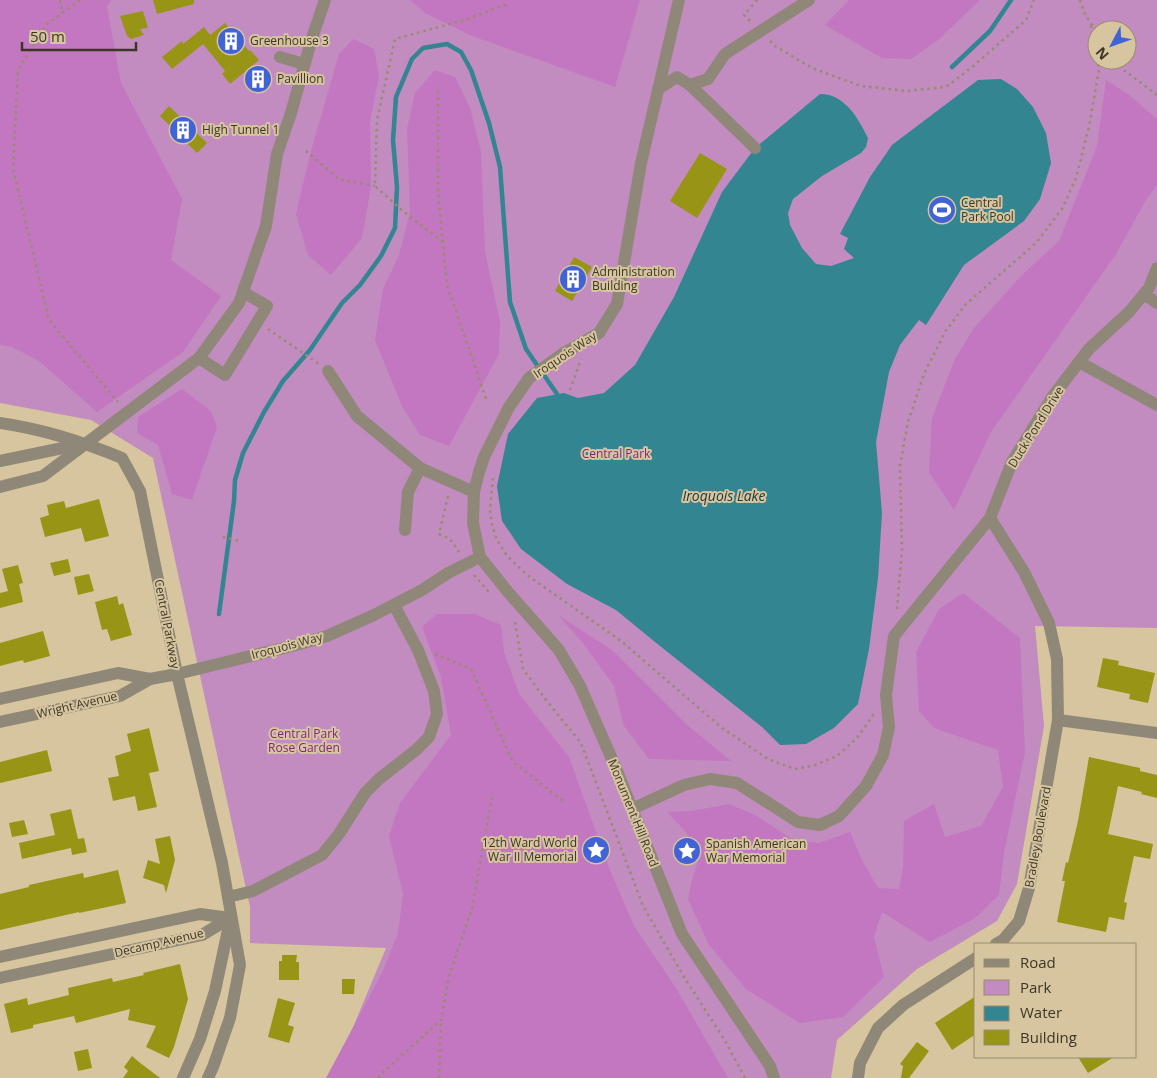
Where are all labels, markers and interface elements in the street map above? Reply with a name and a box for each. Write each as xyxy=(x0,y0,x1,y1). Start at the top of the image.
scale bar xyxy=(22,20,136,52)
north arrow xyxy=(1087,20,1137,70)
text: 50 m xyxy=(30,26,65,46)
building icon: Greenhouse 3 xyxy=(216,26,246,56)
place label: Greenhouse 3 xyxy=(250,32,329,49)
text: N xyxy=(1091,43,1113,64)
building icon: Pavillion xyxy=(243,64,273,94)
place label: Pavillion xyxy=(277,70,324,87)
building icon: High Tunnel 1 xyxy=(168,115,198,145)
place label: High Tunnel 1 xyxy=(202,121,279,138)
place label: Central Park Pool xyxy=(961,194,1014,225)
sports icon: Central Park Pool xyxy=(927,195,957,225)
place label: Administration Building xyxy=(592,263,675,294)
building icon: Administration Building xyxy=(558,264,588,294)
street label: Iroquois Way xyxy=(530,327,601,382)
street label: Duck Pond Drive xyxy=(1004,383,1068,471)
park label: Central Park xyxy=(582,445,651,462)
water label: Iroquois Lake xyxy=(683,486,765,505)
street label: Central Parkway xyxy=(150,578,185,671)
street label: Iroquois Way xyxy=(249,628,325,663)
street label: Wright Avenue xyxy=(35,687,119,722)
park label: Central Park Rose Garden xyxy=(268,725,340,756)
street label: Monument Hill Road xyxy=(604,756,663,869)
street label: Bradley Boulevard xyxy=(1020,785,1055,889)
place label: 12th Ward World War II Memorial xyxy=(482,834,577,865)
place icon: 12th Ward World War II Memorial xyxy=(581,835,611,865)
place label: Spanish American War Memorial xyxy=(706,835,806,866)
place icon: Spanish American War Memorial xyxy=(672,836,702,866)
street label: Decamp Avenue xyxy=(113,924,205,961)
legend xyxy=(974,943,1137,1058)
text: Road xyxy=(1020,952,1056,972)
text: Park xyxy=(1020,977,1051,997)
text: Water xyxy=(1020,1002,1062,1022)
text: Building xyxy=(1020,1027,1077,1047)

